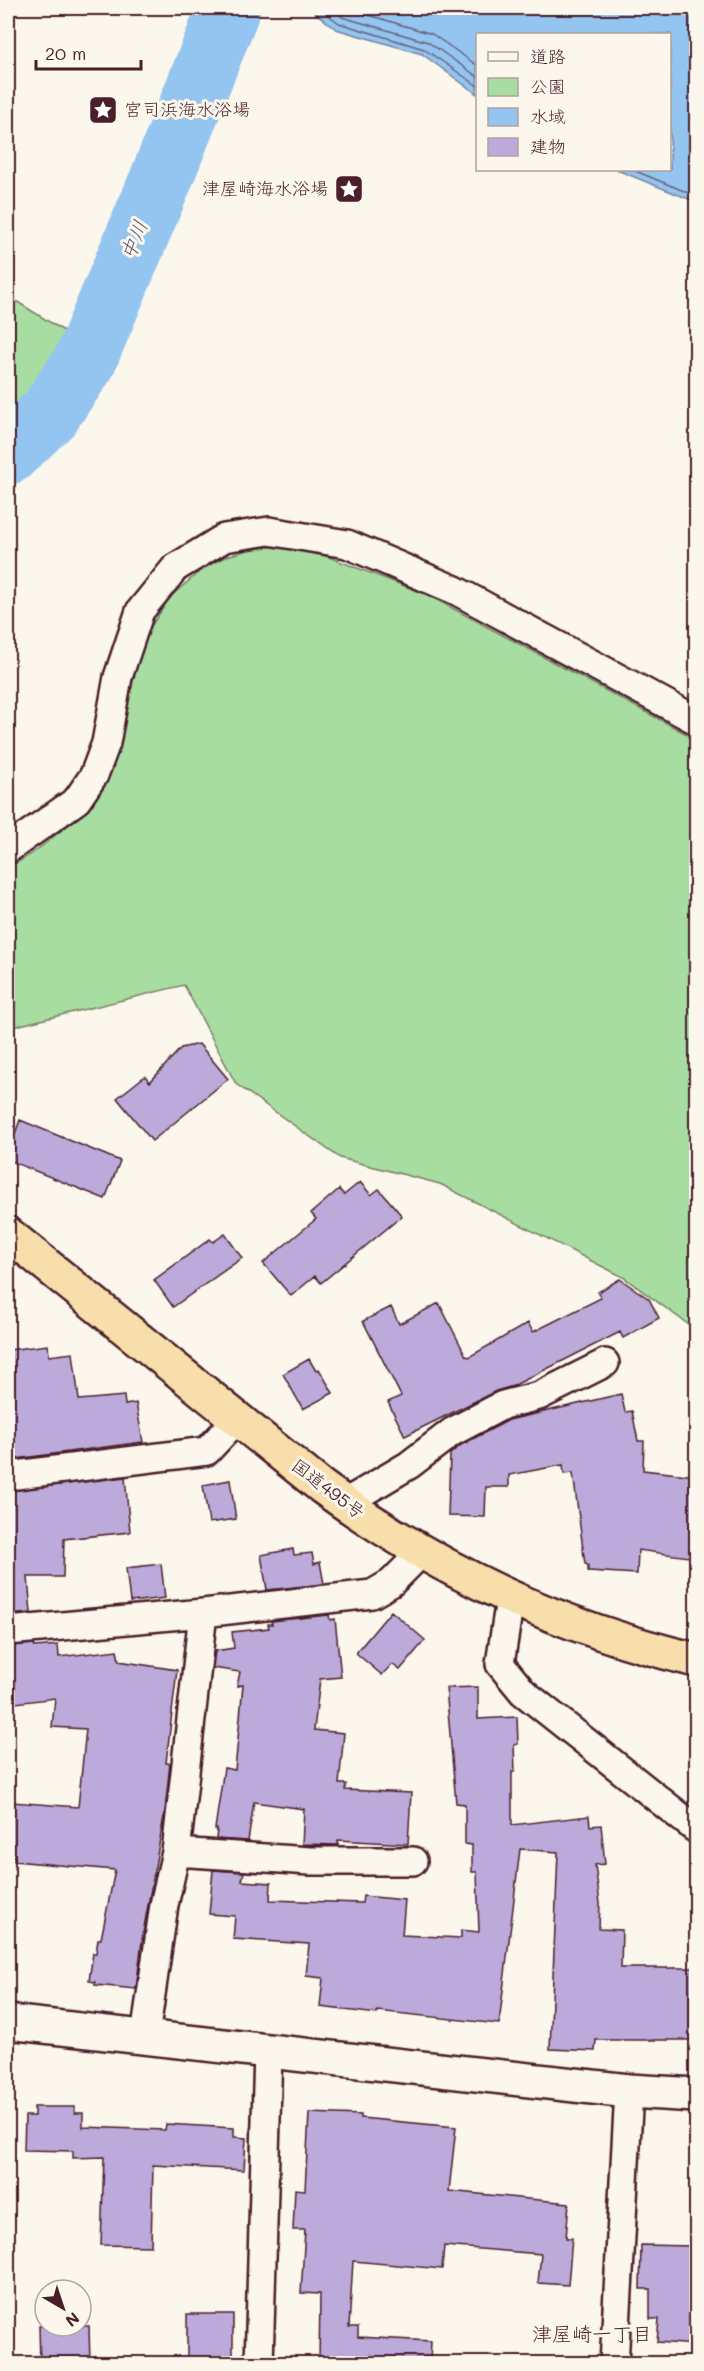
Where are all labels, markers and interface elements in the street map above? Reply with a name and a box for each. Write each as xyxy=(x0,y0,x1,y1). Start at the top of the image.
scale bar xyxy=(36,33,141,71)
legend xyxy=(476,33,671,171)
text: 20 m xyxy=(45,41,86,65)
text: 道路 xyxy=(530,44,566,68)
text: 公園 xyxy=(530,74,566,98)
place icon: 宮司浜海水浴場 xyxy=(87,94,119,126)
place label: 宮司浜海水浴場 xyxy=(124,97,250,121)
text: 水域 xyxy=(530,104,566,128)
text: 建物 xyxy=(530,134,566,158)
place icon: 津屋崎海水浴場 xyxy=(333,173,365,205)
place label: 津屋崎海水浴場 xyxy=(202,176,328,200)
water label: 中川 xyxy=(114,216,153,263)
street label: 国道495号 xyxy=(287,1453,370,1524)
north arrow xyxy=(33,2278,93,2338)
text: N xyxy=(61,2308,84,2332)
district label: 津屋崎一丁目 xyxy=(532,2320,652,2346)

